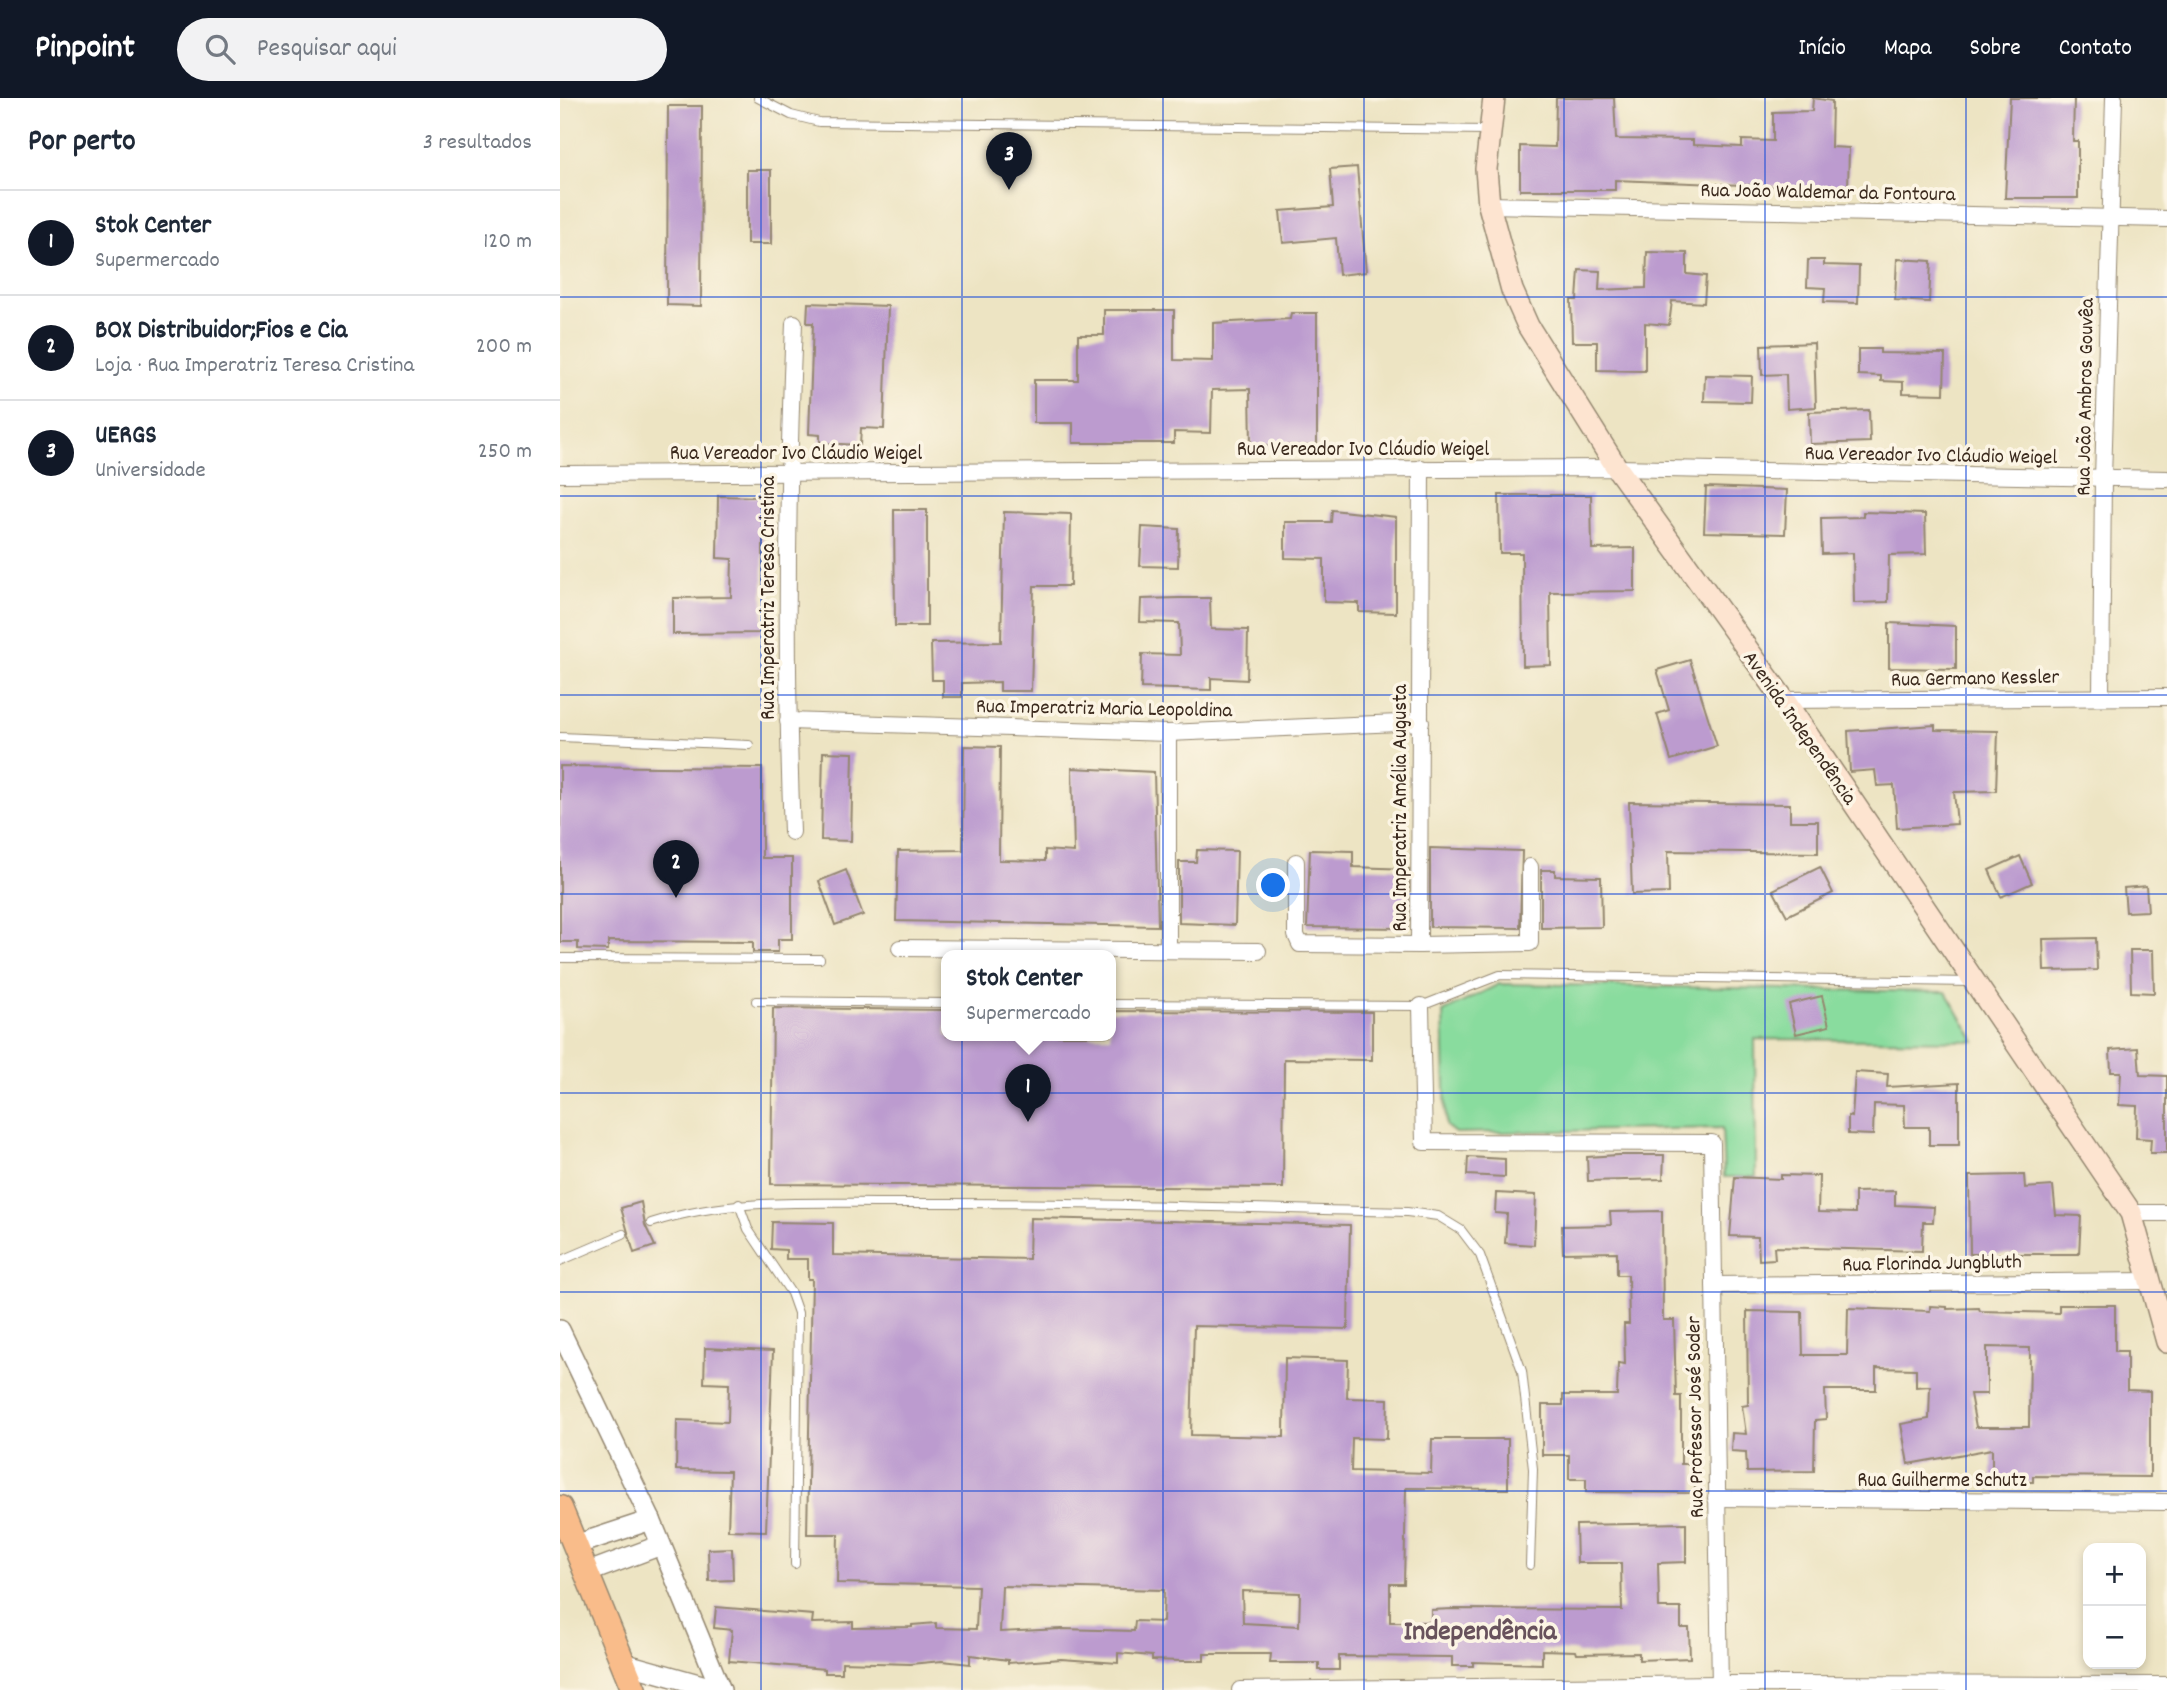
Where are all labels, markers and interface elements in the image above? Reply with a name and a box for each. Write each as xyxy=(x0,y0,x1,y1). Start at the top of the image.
search box xyxy=(177,18,667,81)
text: Pinpoint xyxy=(35,26,135,73)
icon: search xyxy=(201,30,239,68)
text: Pesquisar aqui xyxy=(257,31,397,68)
text: Início xyxy=(1798,32,1846,66)
text: Mapa xyxy=(1884,32,1932,66)
text: Sobre xyxy=(1970,32,2021,66)
text: Contato xyxy=(2059,32,2132,66)
text: Por perto xyxy=(28,122,136,165)
text: 3 resultados xyxy=(423,127,532,160)
pin: 3 xyxy=(986,132,1032,190)
street label: Rua João Waldemar da Fontoura xyxy=(1700,177,1957,211)
text: Stok Center xyxy=(95,208,211,245)
text: 1 xyxy=(48,226,54,259)
text: 120 m xyxy=(483,226,532,259)
text: Supermercado xyxy=(95,245,220,278)
street label: Rua João Ambros Gouvêa xyxy=(2070,297,2104,496)
text: BOX Distribuidor;Fios e Cia xyxy=(95,313,347,350)
text: 2 xyxy=(46,331,56,364)
text: 200 m xyxy=(476,331,532,364)
text: Loja · Rua Imperatriz Teresa Cristina xyxy=(95,350,414,383)
text: UERGS xyxy=(95,418,157,455)
text: 3 xyxy=(46,436,56,469)
text: 250 m xyxy=(478,436,532,469)
street label: Rua Vereador Ivo Cláudio Weigel xyxy=(1237,436,1489,466)
street label: Rua Vereador Ivo Cláudio Weigel xyxy=(670,440,922,470)
street label: Rua Vereador Ivo Cláudio Weigel xyxy=(1804,440,2058,474)
text: Universidade xyxy=(95,455,206,488)
street label: Rua Imperatriz Teresa Cristina xyxy=(755,475,785,720)
street label: Avenida Independência xyxy=(1734,645,1864,813)
street label: Rua Germano Kessler xyxy=(1891,664,2060,696)
street label: Rua Imperatriz Amélia Augusta xyxy=(1387,683,1417,932)
street label: Rua Imperatriz Maria Leopoldina xyxy=(975,693,1234,727)
pin: 2 xyxy=(653,840,699,898)
your location xyxy=(1256,868,1290,902)
popup xyxy=(941,950,1116,1041)
text: Stok Center xyxy=(966,961,1082,998)
text: Supermercado xyxy=(966,998,1091,1031)
pin: 1 xyxy=(1005,1064,1051,1122)
street label: Rua Florinda Jungbluth xyxy=(1842,1248,2022,1282)
street label: Rua Professor José Soder xyxy=(1680,1315,1714,1518)
street label: Rua Guilherme Schutz xyxy=(1857,1467,2027,1497)
map controls xyxy=(2083,1543,2146,1669)
button: + xyxy=(2083,1543,2146,1606)
button: − xyxy=(2083,1606,2146,1669)
district label: Independência xyxy=(1404,1614,1557,1654)

